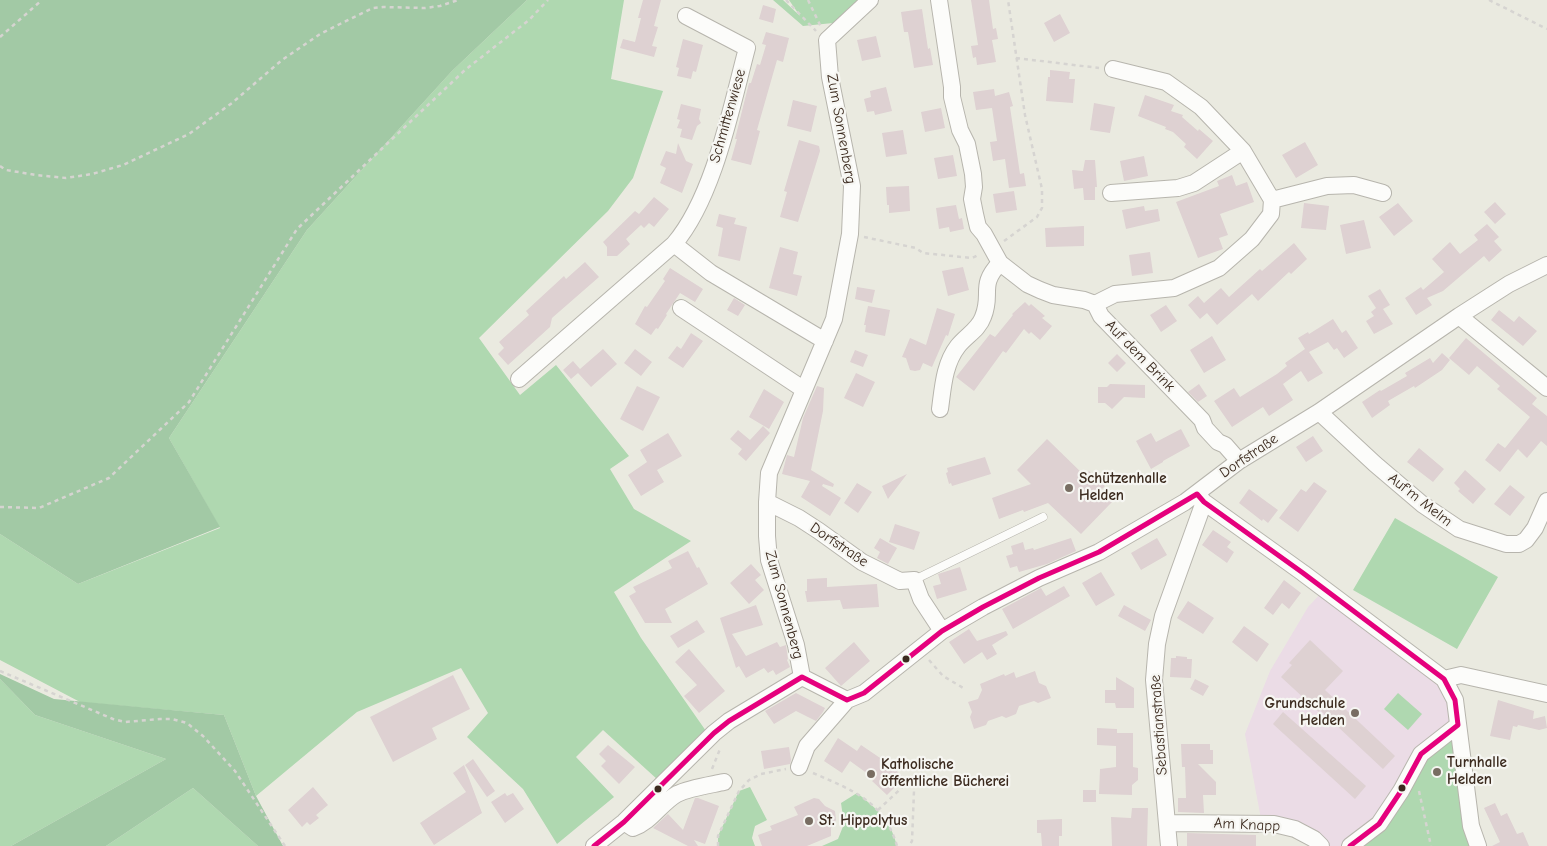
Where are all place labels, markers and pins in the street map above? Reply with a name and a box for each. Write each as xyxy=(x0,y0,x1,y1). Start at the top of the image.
place label: Schützenhalle Helden xyxy=(1079,470,1167,505)
marker: Schützenhalle Helden xyxy=(1063,482,1075,494)
unlabelled marker xyxy=(901,654,911,664)
place label: Grundschule Helden xyxy=(1265,695,1345,730)
marker: Grundschule Helden xyxy=(1349,707,1361,719)
place label: Turnhalle Helden xyxy=(1447,754,1507,789)
place label: Katholische öffentliche Bücherei xyxy=(881,756,1009,791)
marker: Turnhalle Helden xyxy=(1431,766,1443,778)
marker: Katholische öffentliche Bücherei xyxy=(865,768,877,780)
unlabelled marker xyxy=(1397,783,1407,793)
unlabelled marker xyxy=(653,784,663,794)
place label: St. Hippolytus xyxy=(819,812,907,830)
marker: St. Hippolytus xyxy=(803,815,815,827)

